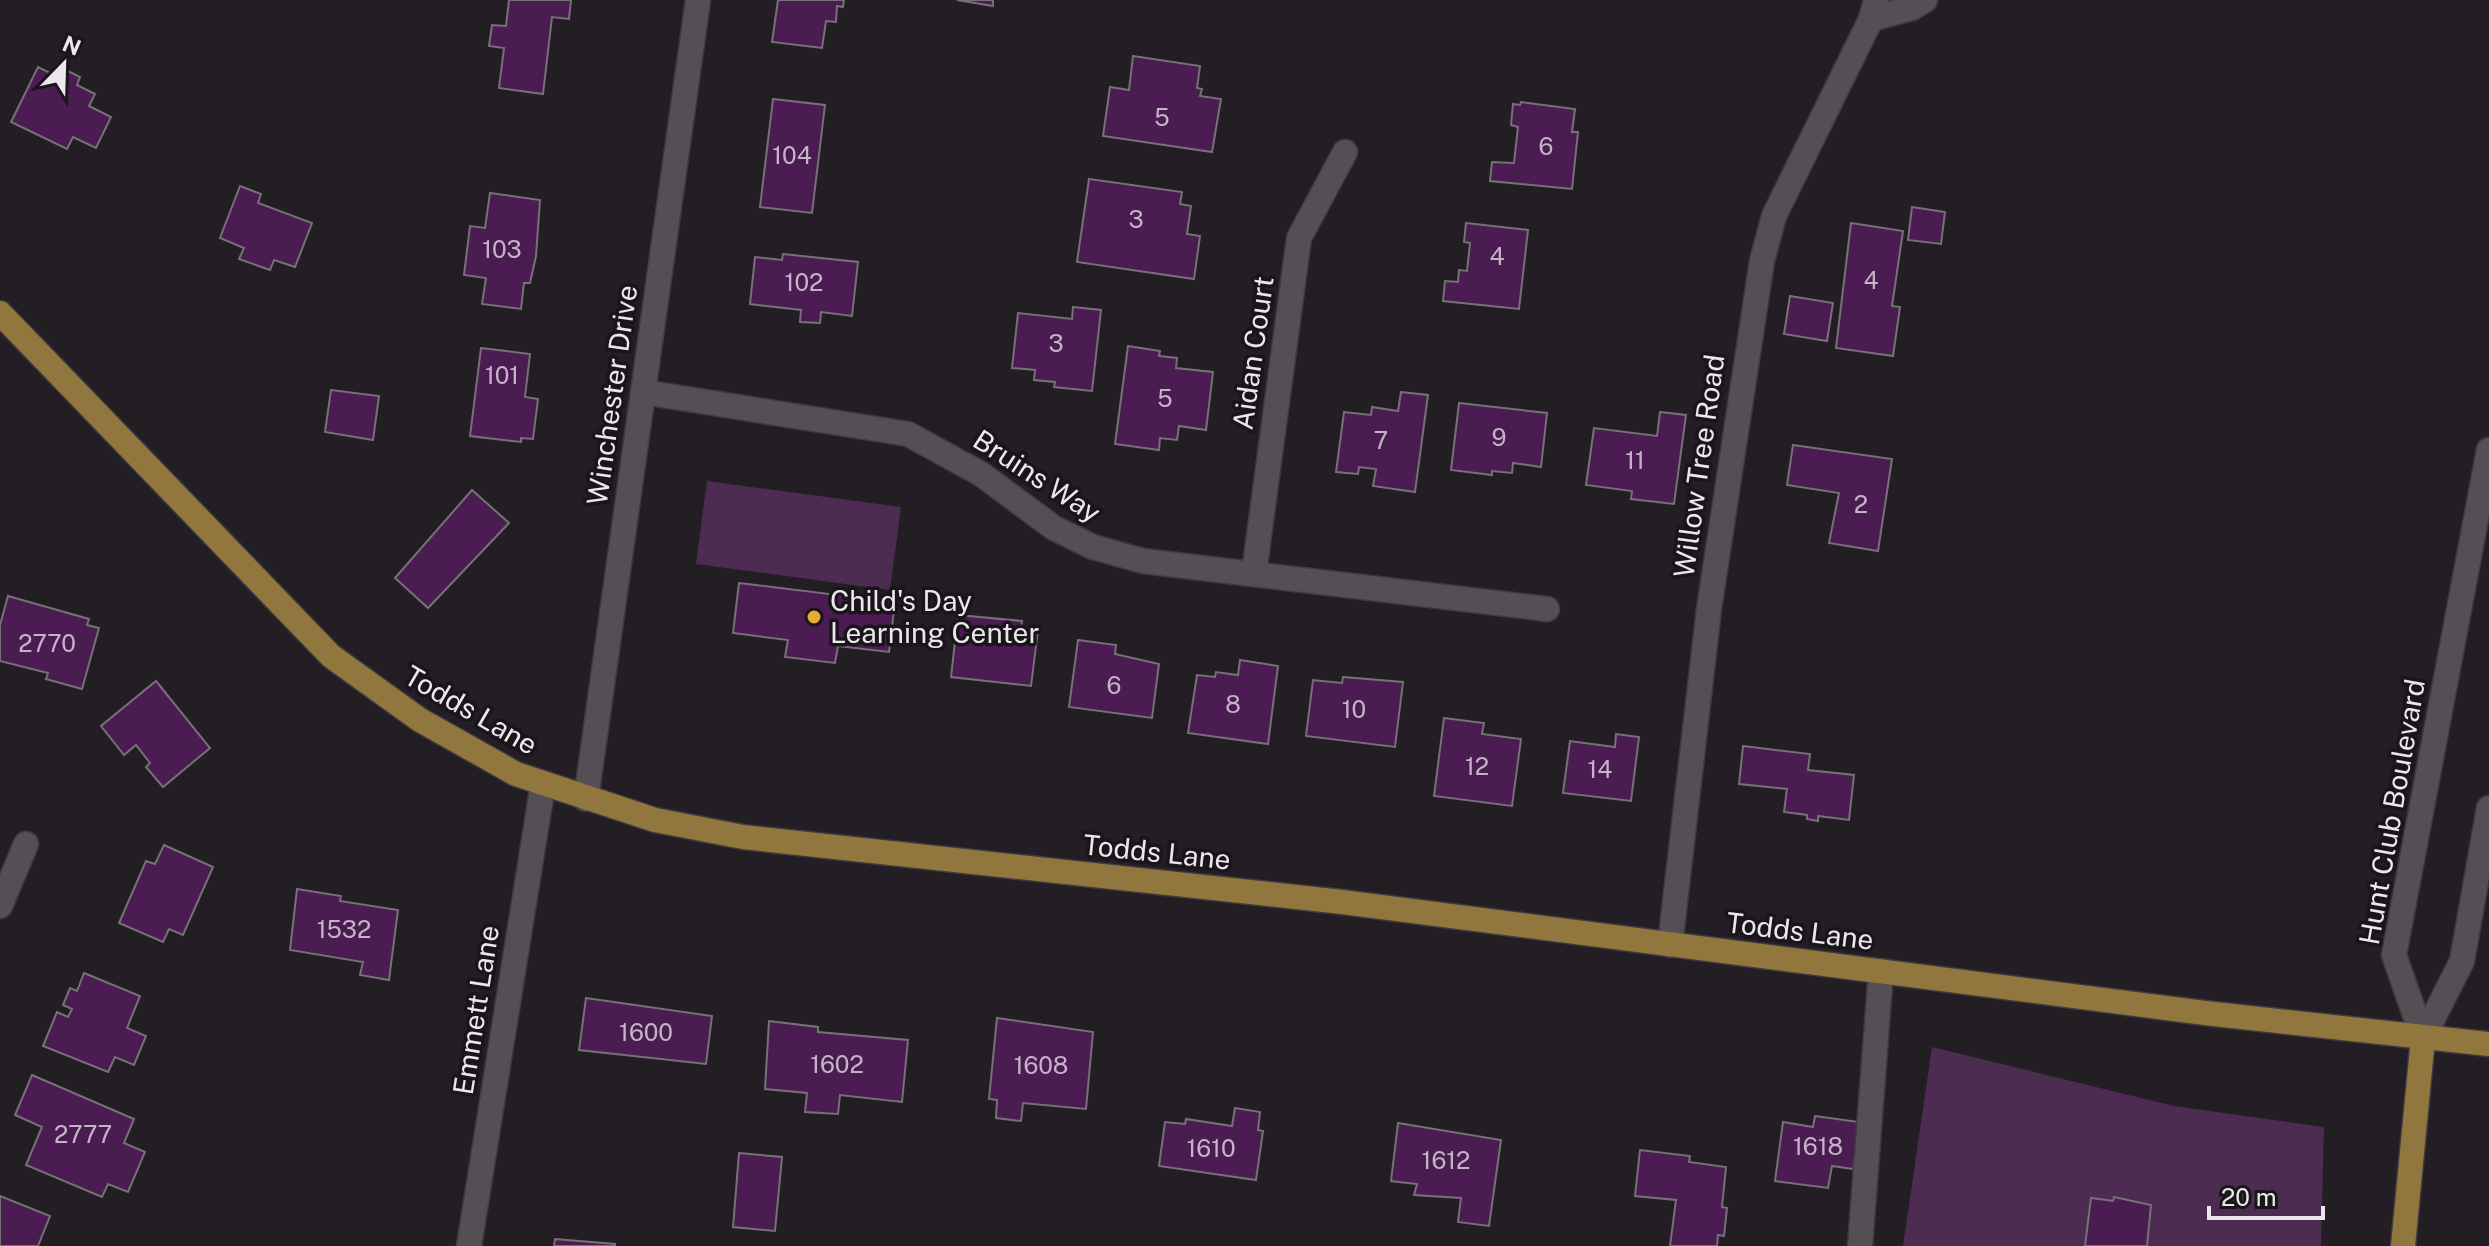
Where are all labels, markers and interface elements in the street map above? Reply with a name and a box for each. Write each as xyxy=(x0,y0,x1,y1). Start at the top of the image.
north arrow xyxy=(24,24,104,104)
text: N xyxy=(59,30,85,61)
house number: 5 xyxy=(1154,103,1170,131)
house number: 6 xyxy=(1539,132,1553,160)
house number: 104 xyxy=(772,141,812,169)
house number: 3 xyxy=(1128,205,1144,233)
house number: 103 xyxy=(482,235,522,263)
house number: 4 xyxy=(1489,242,1505,270)
house number: 4 xyxy=(1863,266,1879,294)
house number: 102 xyxy=(785,268,823,296)
street label: Aidan Court xyxy=(1225,274,1280,432)
street label: Winchester Drive xyxy=(580,283,643,507)
house number: 3 xyxy=(1048,329,1064,357)
street label: Willow Tree Road xyxy=(1667,352,1730,580)
house number: 101 xyxy=(485,361,519,389)
house number: 5 xyxy=(1157,384,1173,412)
street label: Bruins Way xyxy=(967,422,1107,529)
house number: 9 xyxy=(1492,423,1507,451)
house number: 7 xyxy=(1374,426,1388,454)
house number: 11 xyxy=(1625,446,1645,474)
house number: 2 xyxy=(1854,490,1868,518)
place label: Child's Day Learning Center xyxy=(830,584,1039,649)
marker: Child's Day Learning Center xyxy=(805,608,823,626)
house number: 2770 xyxy=(18,629,76,657)
street label: Todds Lane xyxy=(399,658,544,761)
house number: 6 xyxy=(1107,671,1121,699)
street label: Hunt Club Boulevard xyxy=(2352,676,2431,947)
house number: 8 xyxy=(1225,690,1241,718)
house number: 10 xyxy=(1342,695,1366,723)
house number: 12 xyxy=(1465,752,1489,780)
house number: 14 xyxy=(1588,755,1612,783)
street label: Todds Lane xyxy=(1082,827,1232,876)
street label: Todds Lane xyxy=(1725,905,1876,956)
house number: 1532 xyxy=(317,915,371,943)
street label: Emmett Lane xyxy=(446,923,505,1097)
house number: 1600 xyxy=(619,1018,673,1046)
house number: 1602 xyxy=(810,1050,864,1078)
house number: 1608 xyxy=(1014,1051,1068,1079)
house number: 2777 xyxy=(54,1120,112,1148)
house number: 1618 xyxy=(1793,1132,1843,1160)
house number: 1610 xyxy=(1186,1134,1236,1162)
house number: 1612 xyxy=(1422,1146,1470,1174)
scale bar xyxy=(2209,1170,2323,1220)
text: 20 m xyxy=(2221,1183,2277,1211)

